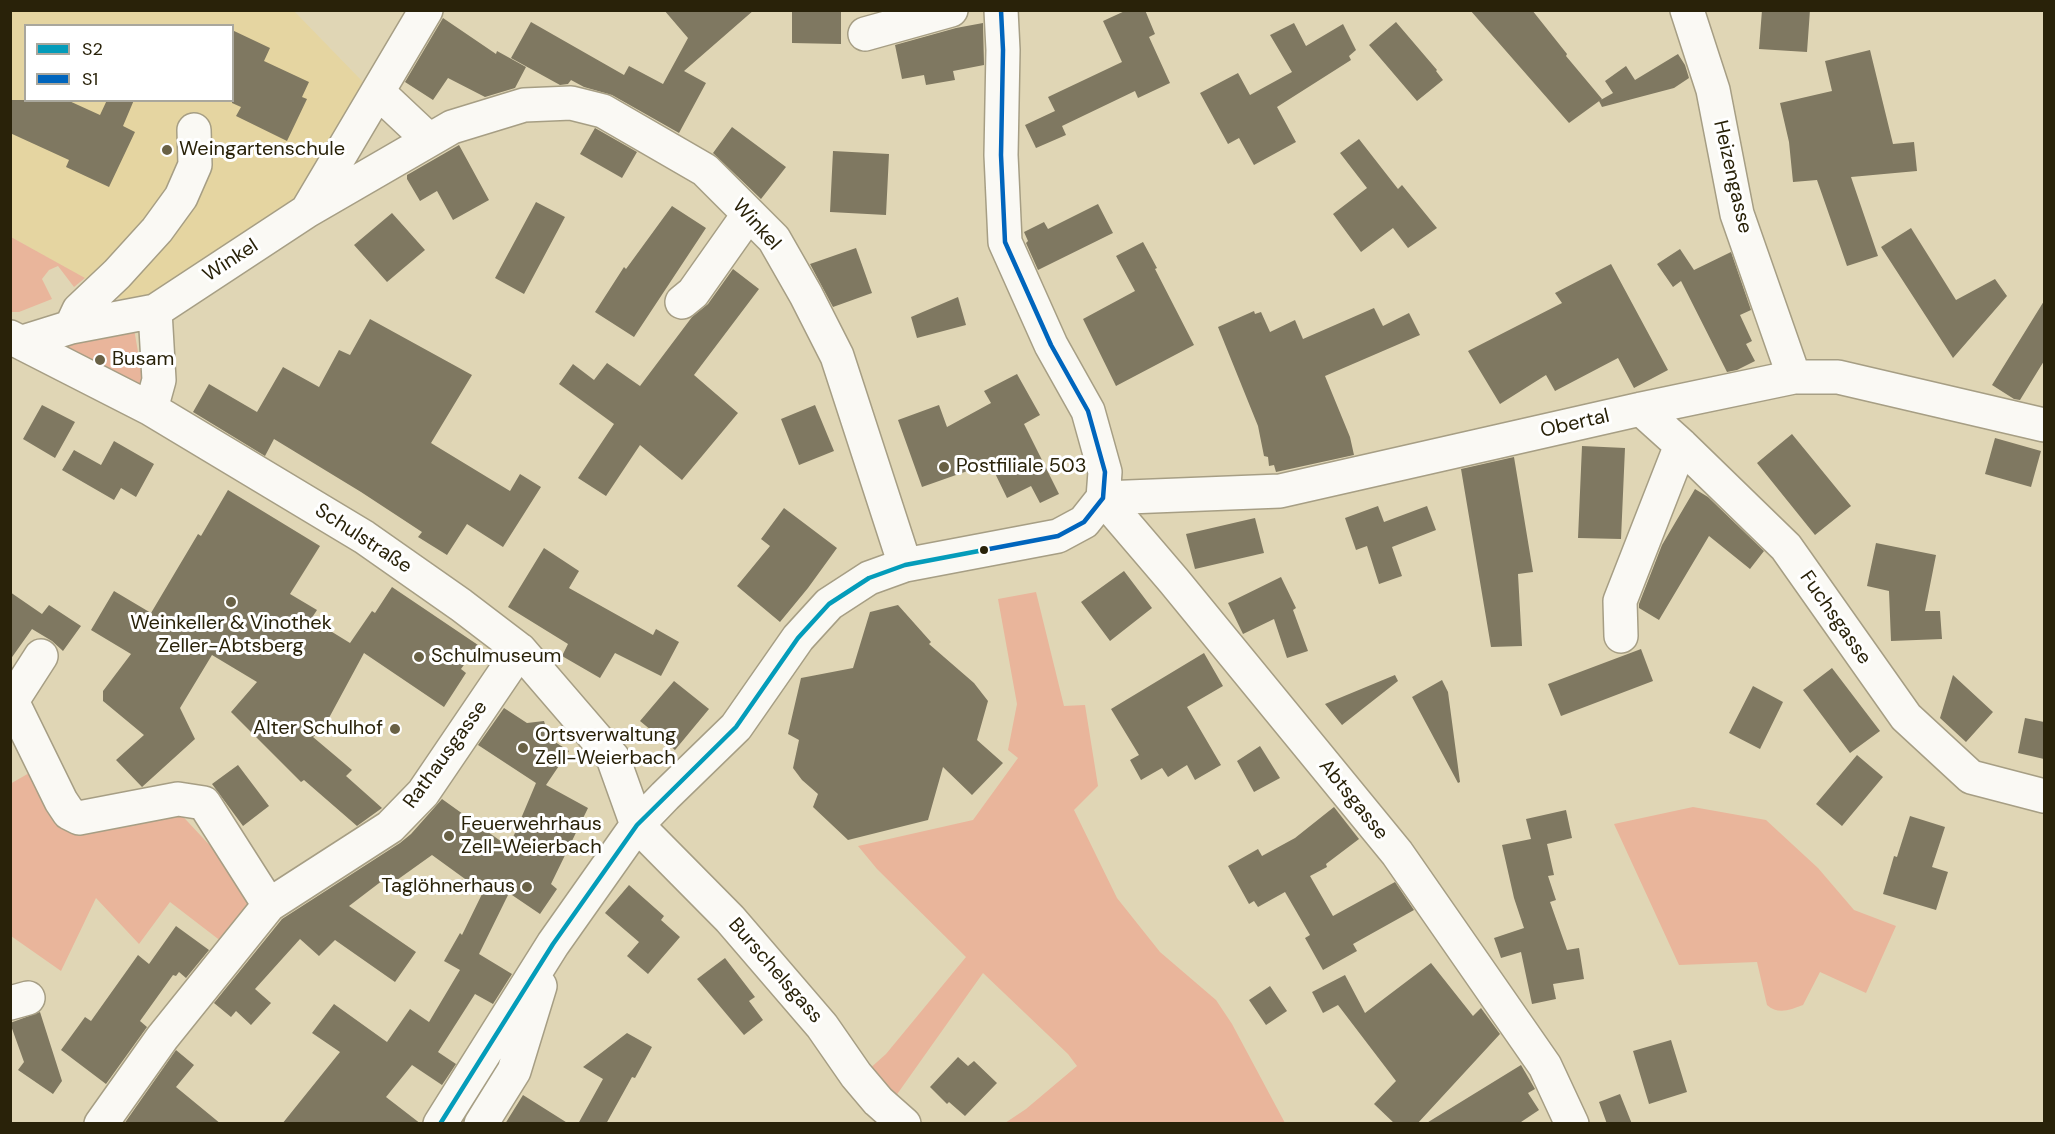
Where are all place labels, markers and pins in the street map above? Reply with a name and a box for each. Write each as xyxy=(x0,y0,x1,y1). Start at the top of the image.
place label: Weingartenschule xyxy=(179,138,345,162)
marker: Weingartenschule xyxy=(160,143,174,157)
place label: Busam xyxy=(112,348,174,372)
marker: Busam xyxy=(93,353,107,367)
place label: Postfiliale 503 xyxy=(956,455,1087,479)
marker: Postfiliale 503 xyxy=(937,460,951,474)
unlabelled marker xyxy=(978,544,990,556)
marker: Weinkeller & Vinothek Zeller-Abtsberg xyxy=(224,595,238,609)
place label: Weinkeller & Vinothek Zeller-Abtsberg xyxy=(130,612,332,659)
place label: Schulmuseum xyxy=(431,645,561,669)
marker: Schulmuseum xyxy=(412,650,426,664)
place label: Alter Schulhof xyxy=(253,717,383,741)
marker: Alter Schulhof xyxy=(388,722,402,736)
place label: Ortsverwaltung Zell-Weierbach xyxy=(535,724,676,771)
marker: Ortsverwaltung Zell-Weierbach xyxy=(516,741,530,755)
place label: Feuerwehrhaus Zell-Weierbach xyxy=(461,813,602,860)
marker: Feuerwehrhaus Zell-Weierbach xyxy=(442,829,456,843)
place label: Taglöhnerhaus xyxy=(381,875,515,899)
marker: Taglöhnerhaus xyxy=(520,880,534,894)

